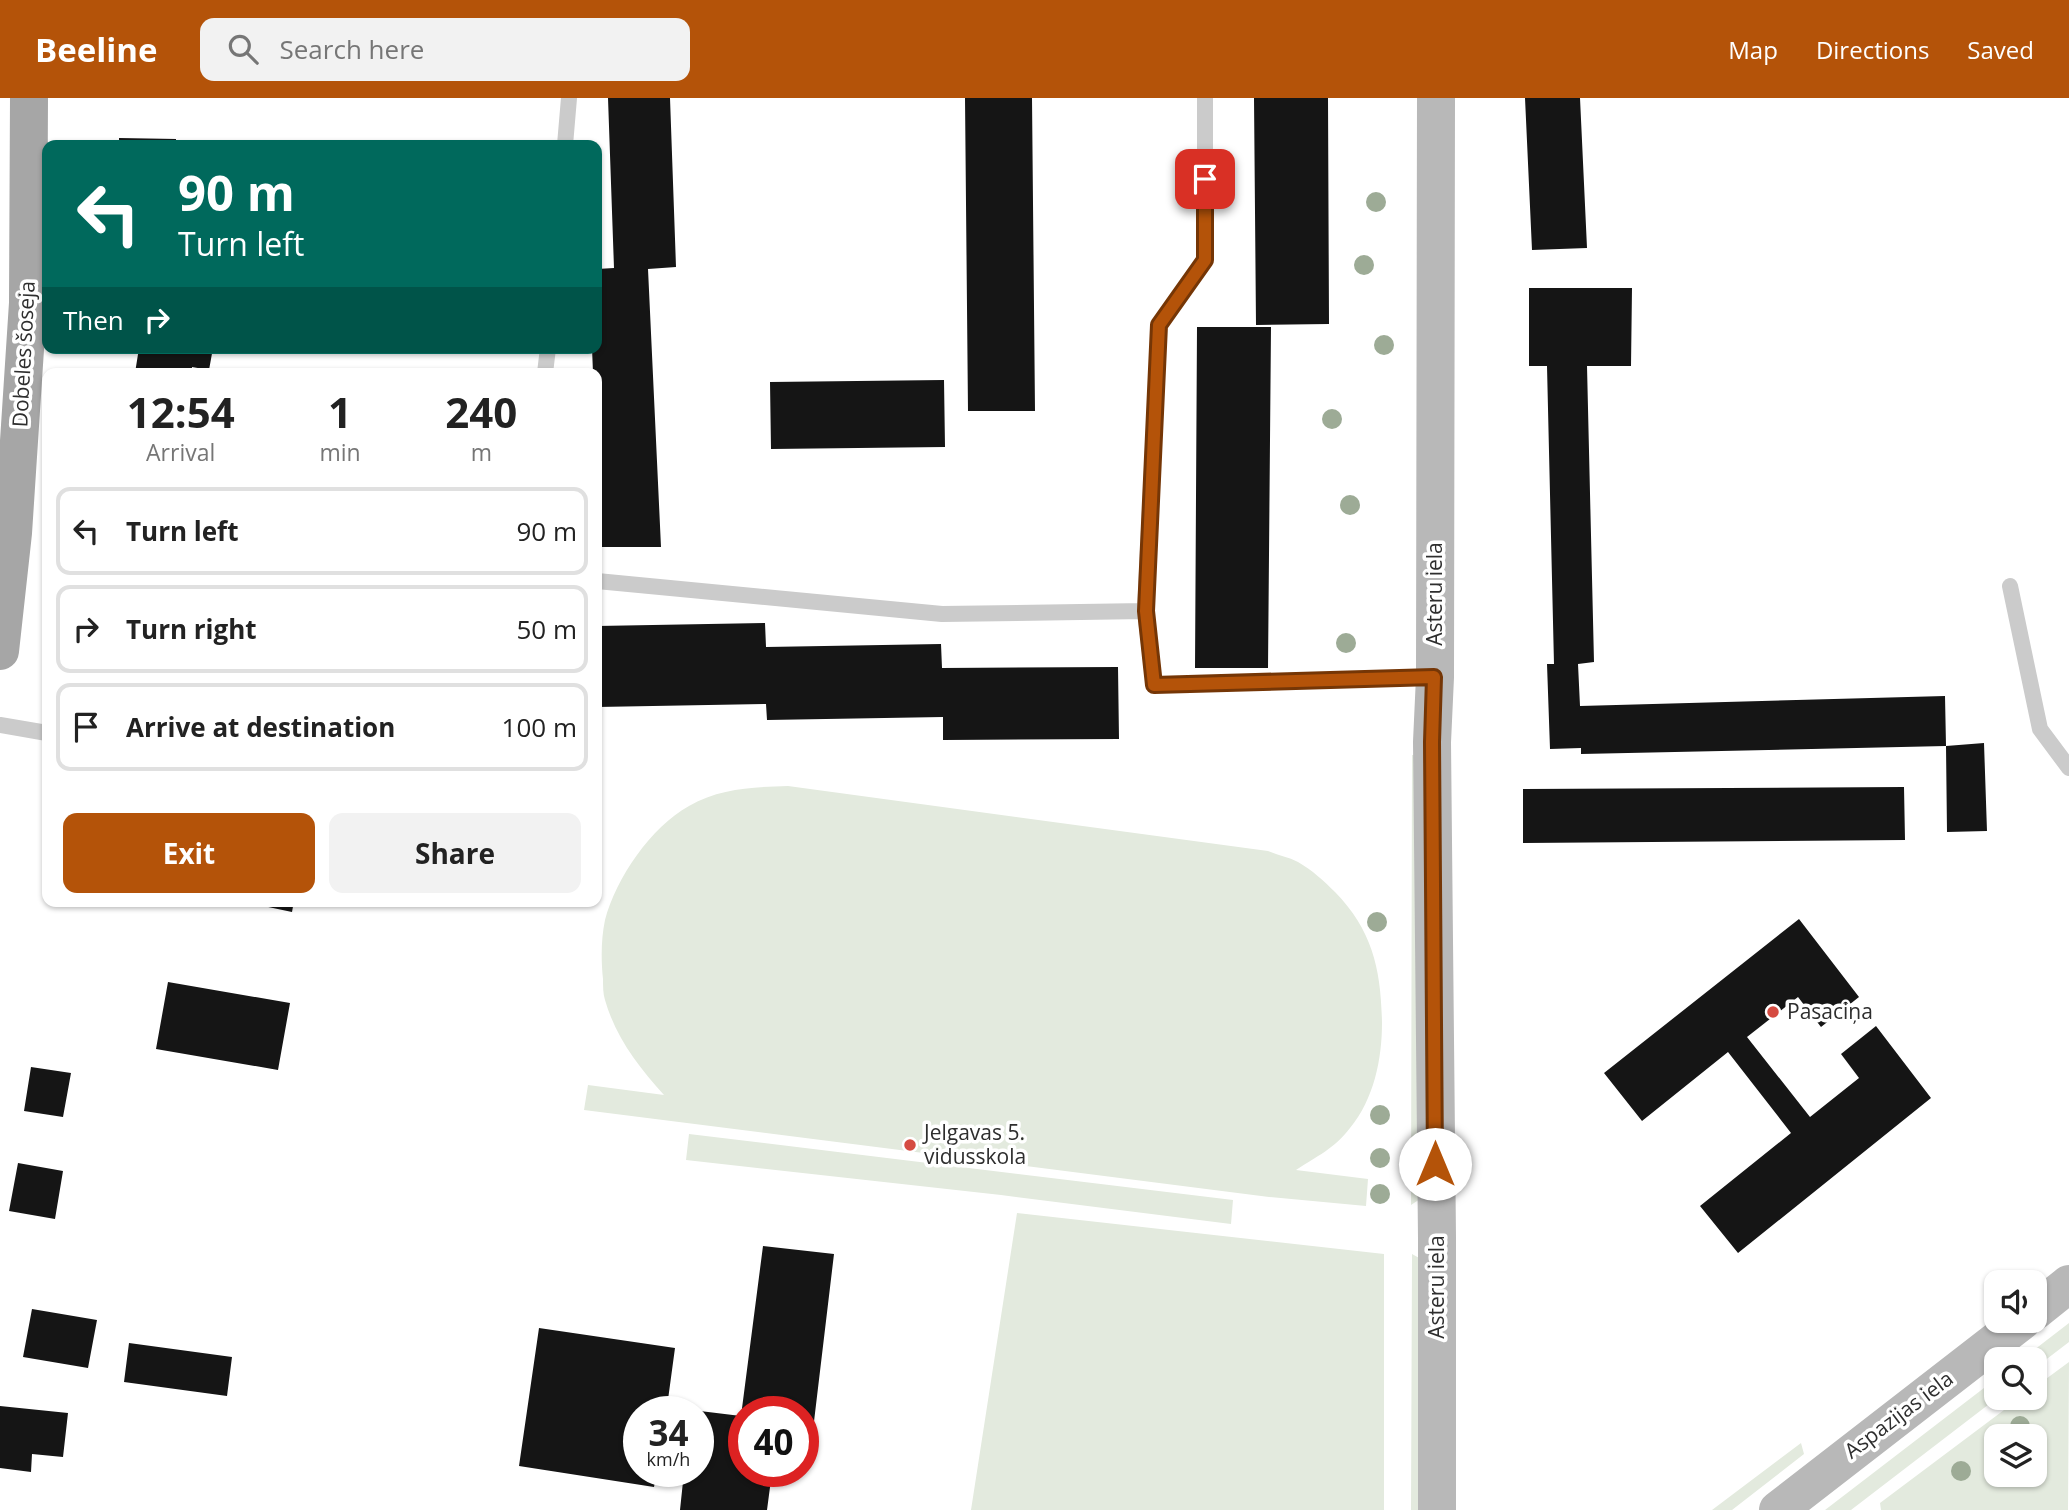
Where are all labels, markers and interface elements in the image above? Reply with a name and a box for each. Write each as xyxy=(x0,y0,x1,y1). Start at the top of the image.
search box xyxy=(200,18,690,81)
text: Beeline xyxy=(35,27,158,72)
icon: search xyxy=(224,30,262,68)
text: Search here xyxy=(280,31,424,67)
text: Map xyxy=(1728,33,1778,66)
text: Directions xyxy=(1816,33,1929,66)
text: Saved xyxy=(1967,33,2034,66)
pin xyxy=(1175,149,1235,209)
text: 90 m xyxy=(178,159,295,225)
icon: arrive xyxy=(1186,160,1224,198)
icon: left xyxy=(63,168,154,259)
text: Turn left xyxy=(178,222,304,265)
street label: Dobeles šoseja xyxy=(5,280,41,428)
icon: right xyxy=(138,301,176,339)
text: Then xyxy=(63,302,124,338)
text: 12:54 xyxy=(127,383,235,440)
text: 1 xyxy=(328,383,352,440)
text: 240 xyxy=(445,383,517,440)
text: Arrival xyxy=(146,436,215,468)
text: min xyxy=(319,436,361,468)
text: m xyxy=(471,436,492,468)
icon: left xyxy=(67,512,105,550)
text: Turn left xyxy=(126,513,238,549)
text: 90 m xyxy=(516,513,577,549)
street label: Asteru iela xyxy=(1420,542,1448,646)
icon: right xyxy=(67,610,105,648)
text: Turn right xyxy=(126,611,257,647)
text: 50 m xyxy=(516,611,577,647)
icon: arrive xyxy=(67,708,105,746)
text: Arrive at destination xyxy=(126,709,395,745)
text: 100 m xyxy=(502,709,577,745)
button: Exit xyxy=(63,813,315,893)
button: Share xyxy=(329,813,581,893)
place label: Pasaciņa xyxy=(1787,997,1873,1025)
marker: Pasaciņa xyxy=(1765,1004,1781,1020)
place label: Jelgavas 5. vidusskola xyxy=(922,1118,1026,1170)
position arrow xyxy=(1398,1127,1472,1201)
marker: Jelgavas 5. vidusskola xyxy=(902,1137,918,1153)
street label: Asteru iela xyxy=(1422,1235,1450,1339)
map controls xyxy=(1984,1270,2047,1487)
button: sound xyxy=(1984,1270,2047,1333)
button: search xyxy=(1984,1347,2047,1410)
street label: Aspazijas iela xyxy=(1838,1364,1959,1464)
speed limit sign: 40 xyxy=(728,1396,819,1487)
text: 34 xyxy=(648,1409,689,1456)
button: layers xyxy=(1984,1424,2047,1487)
text: km/h xyxy=(647,1447,690,1471)

